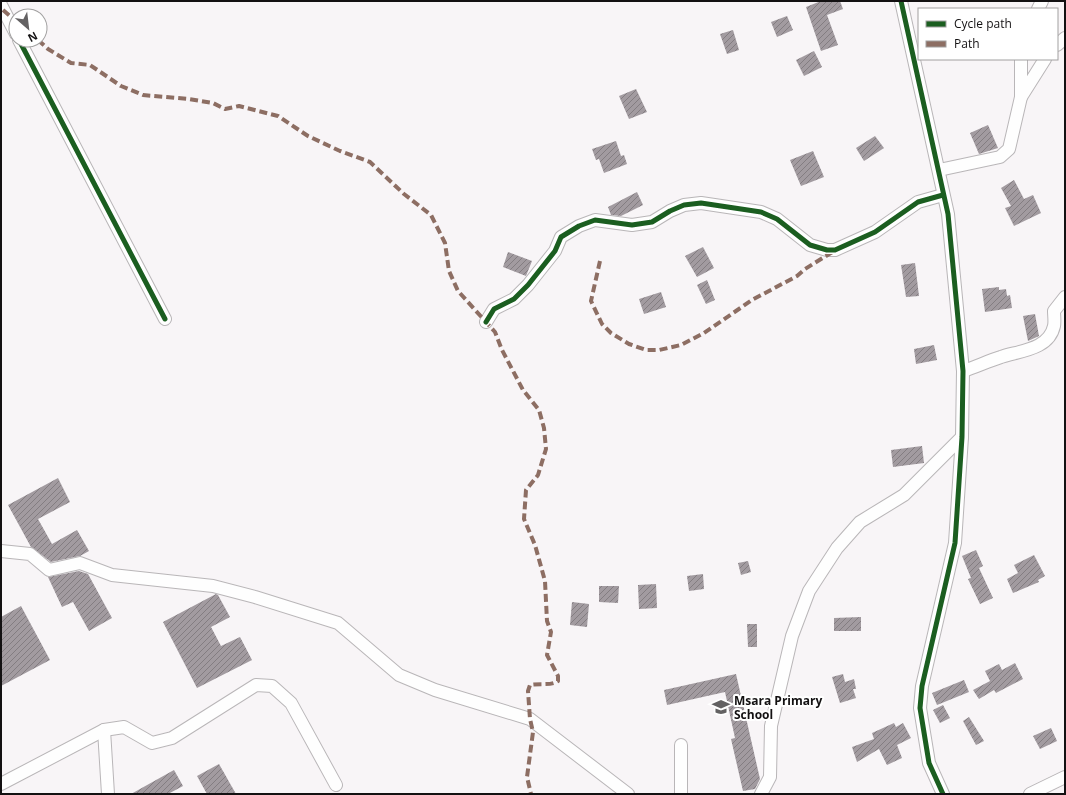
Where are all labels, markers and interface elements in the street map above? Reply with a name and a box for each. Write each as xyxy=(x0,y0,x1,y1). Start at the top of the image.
north arrow xyxy=(8,8,48,48)
legend xyxy=(918,8,1058,60)
text: Cycle path xyxy=(954,15,1012,32)
text: N xyxy=(25,29,40,46)
text: Path xyxy=(954,35,980,52)
place label: Msara Primary School xyxy=(734,692,822,723)
school or university icon: Msara Primary School xyxy=(711,697,731,717)

